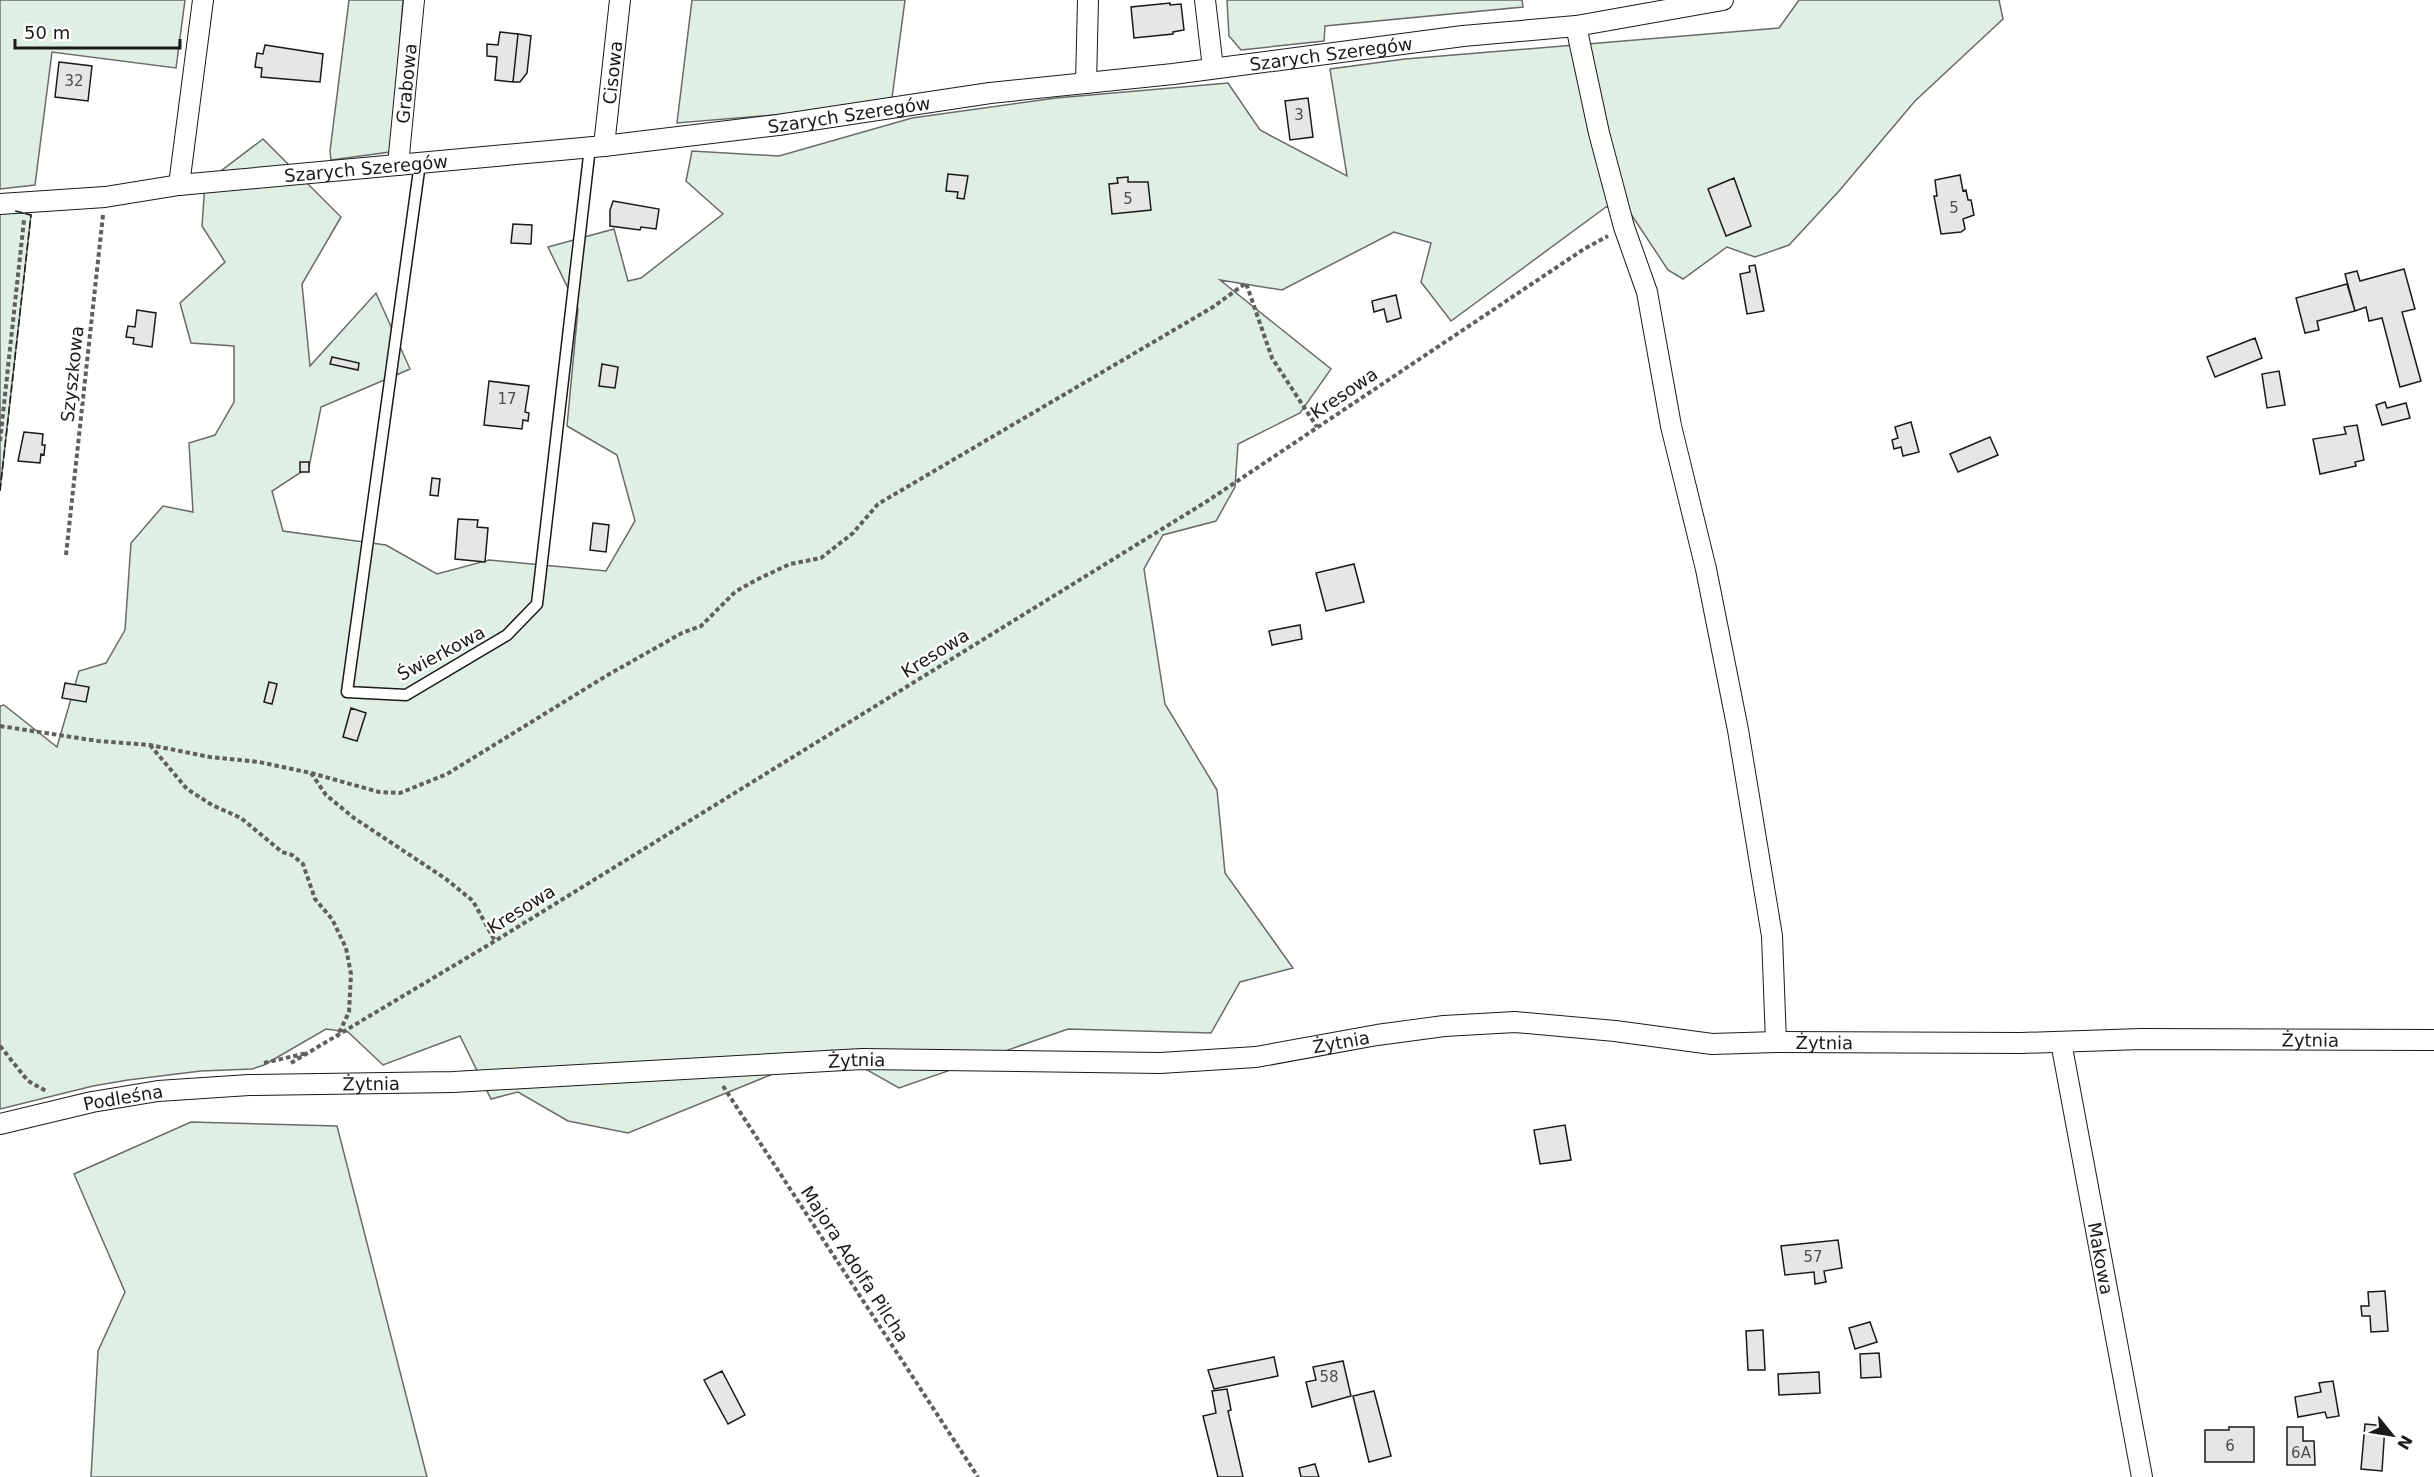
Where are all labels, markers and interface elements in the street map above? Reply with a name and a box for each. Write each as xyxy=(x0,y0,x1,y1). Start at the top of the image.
scale bar xyxy=(15,12,180,50)
text: 50 m xyxy=(24,22,70,43)
street label: Szarych Szeregów xyxy=(1248,32,1414,74)
street label: Cisowa xyxy=(598,40,626,105)
street label: Grabowa xyxy=(392,42,420,125)
house number: 32 xyxy=(64,72,84,90)
street label: Szarych Szeregów xyxy=(766,92,932,137)
house number: 3 xyxy=(1294,106,1304,124)
street label: Szarych Szeregów xyxy=(283,150,449,186)
house number: 5 xyxy=(1123,190,1133,208)
house number: 5 xyxy=(1949,199,1959,217)
street label: Szyszkowa xyxy=(56,325,88,423)
street label: Kresowa xyxy=(1307,363,1381,423)
house number: 17 xyxy=(497,390,517,408)
street label: Świerkowa xyxy=(394,621,488,685)
street label: Kresowa xyxy=(897,624,973,682)
street label: Kresowa xyxy=(483,880,559,938)
street label: Żytnia xyxy=(1311,1026,1371,1057)
street label: Żytnia xyxy=(2282,1029,2339,1050)
street label: Żytnia xyxy=(1796,1032,1853,1053)
street label: Żytnia xyxy=(827,1048,886,1071)
street label: Żytnia xyxy=(342,1072,400,1094)
street label: Podleśna xyxy=(81,1080,164,1114)
street label: Majora Adolfa Pilcha xyxy=(797,1182,913,1346)
street label: Makowa xyxy=(2084,1220,2118,1296)
house number: 57 xyxy=(1803,1248,1823,1266)
house number: 58 xyxy=(1319,1368,1339,1386)
north arrow xyxy=(2362,1405,2422,1465)
text: N xyxy=(2393,1432,2416,1453)
house number: 6 xyxy=(2225,1437,2235,1455)
house number: 6A xyxy=(2291,1444,2312,1462)

